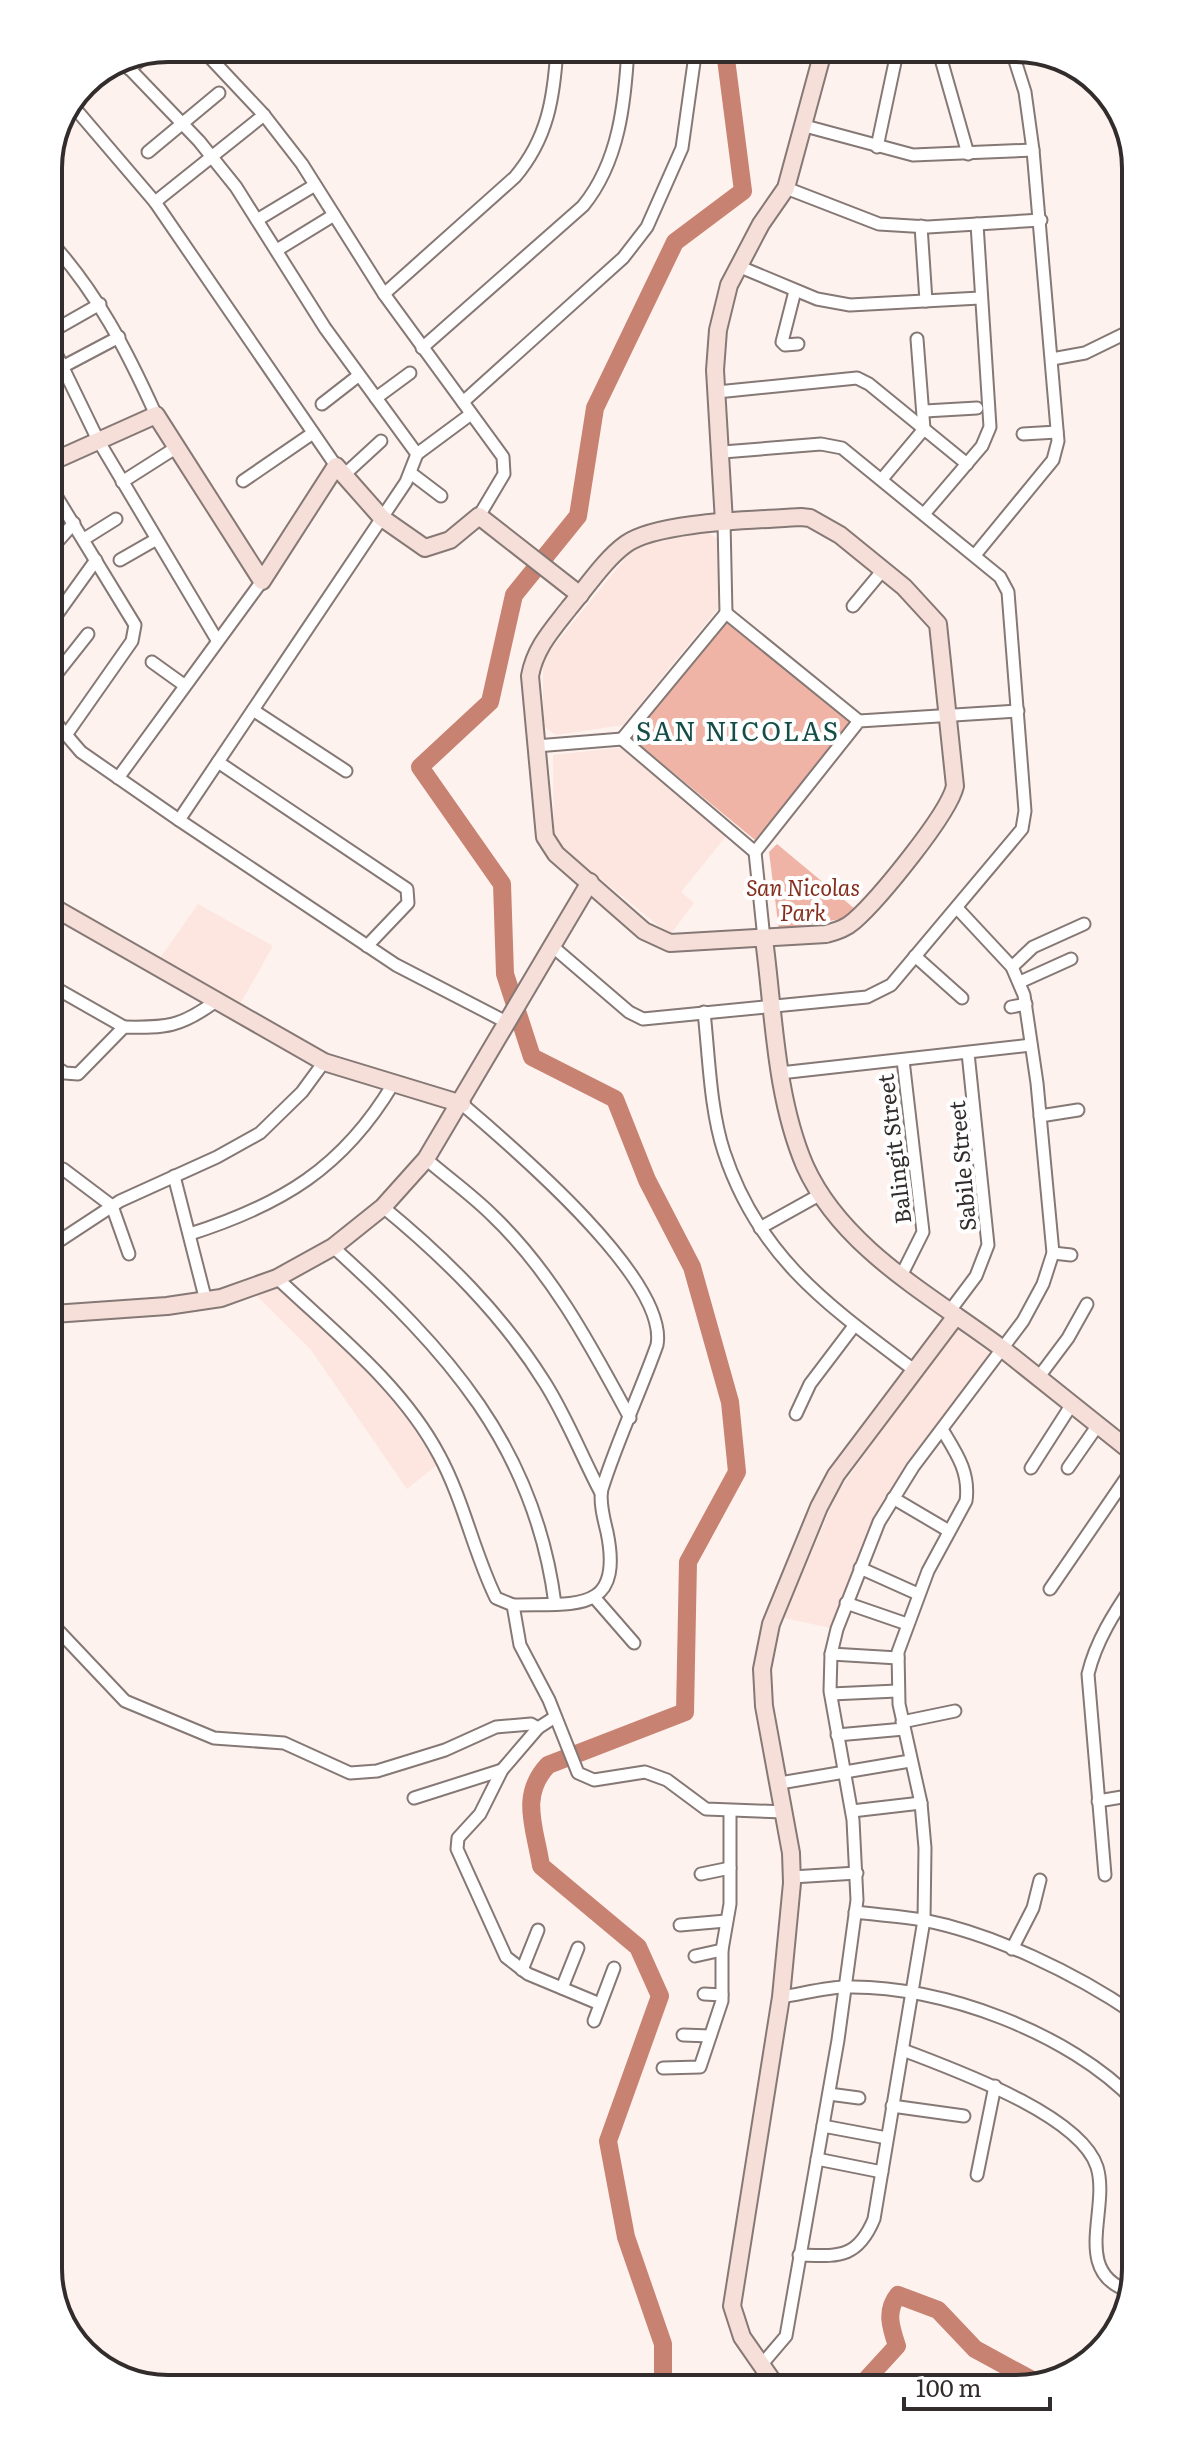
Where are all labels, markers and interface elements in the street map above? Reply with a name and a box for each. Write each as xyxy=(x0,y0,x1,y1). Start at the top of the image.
district label: SAN NICOLAS xyxy=(636,710,840,749)
park label: San Nicolas Park xyxy=(746,870,860,928)
street label: Balingit Street xyxy=(867,1072,919,1226)
street label: Sabile Street xyxy=(939,1099,983,1233)
scale bar xyxy=(904,2361,1050,2411)
text: 100 m xyxy=(916,2369,982,2404)

